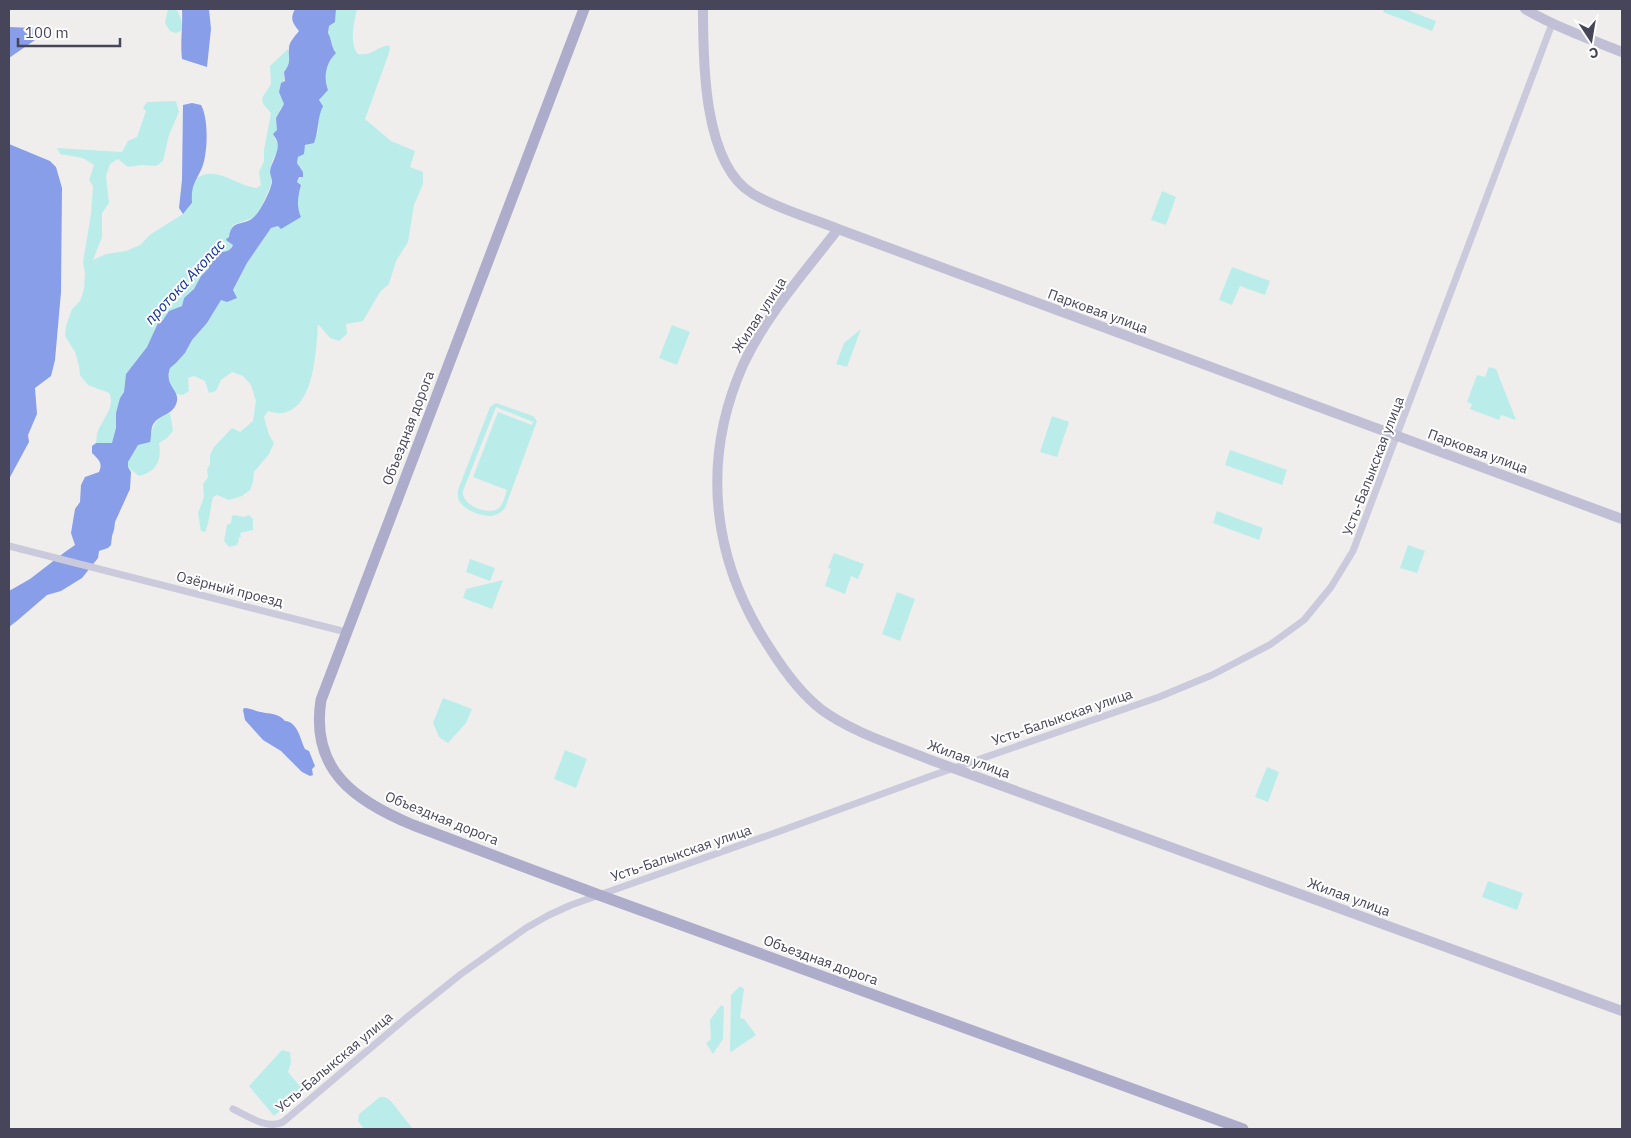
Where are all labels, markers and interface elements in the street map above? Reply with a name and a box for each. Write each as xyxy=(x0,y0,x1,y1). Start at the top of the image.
scale bar xyxy=(18,15,120,47)
north arrow xyxy=(1566,15,1616,65)
text: 100 m xyxy=(25,23,69,42)
text: С xyxy=(1587,43,1600,62)
water label: протока Акопас xyxy=(140,235,229,328)
street label: Жилая улица xyxy=(728,273,790,356)
street label: Парковая улица xyxy=(1045,285,1151,338)
street label: Объездная дорога xyxy=(378,368,438,488)
street label: Усть-Балыкская улица xyxy=(1338,393,1408,538)
street label: Парковая улица xyxy=(1425,425,1531,478)
street label: Озёрный проезд xyxy=(175,567,285,611)
street label: Усть-Балыкская улица xyxy=(989,684,1135,750)
street label: Жилая улица xyxy=(925,736,1013,782)
street label: Объездная дорога xyxy=(383,787,502,849)
street label: Усть-Балыкская улица xyxy=(608,820,754,886)
street label: Жилая улица xyxy=(1305,874,1393,920)
street label: Объездная дорога xyxy=(761,931,881,989)
street label: Усть-Балыкская улица xyxy=(272,1007,397,1116)

